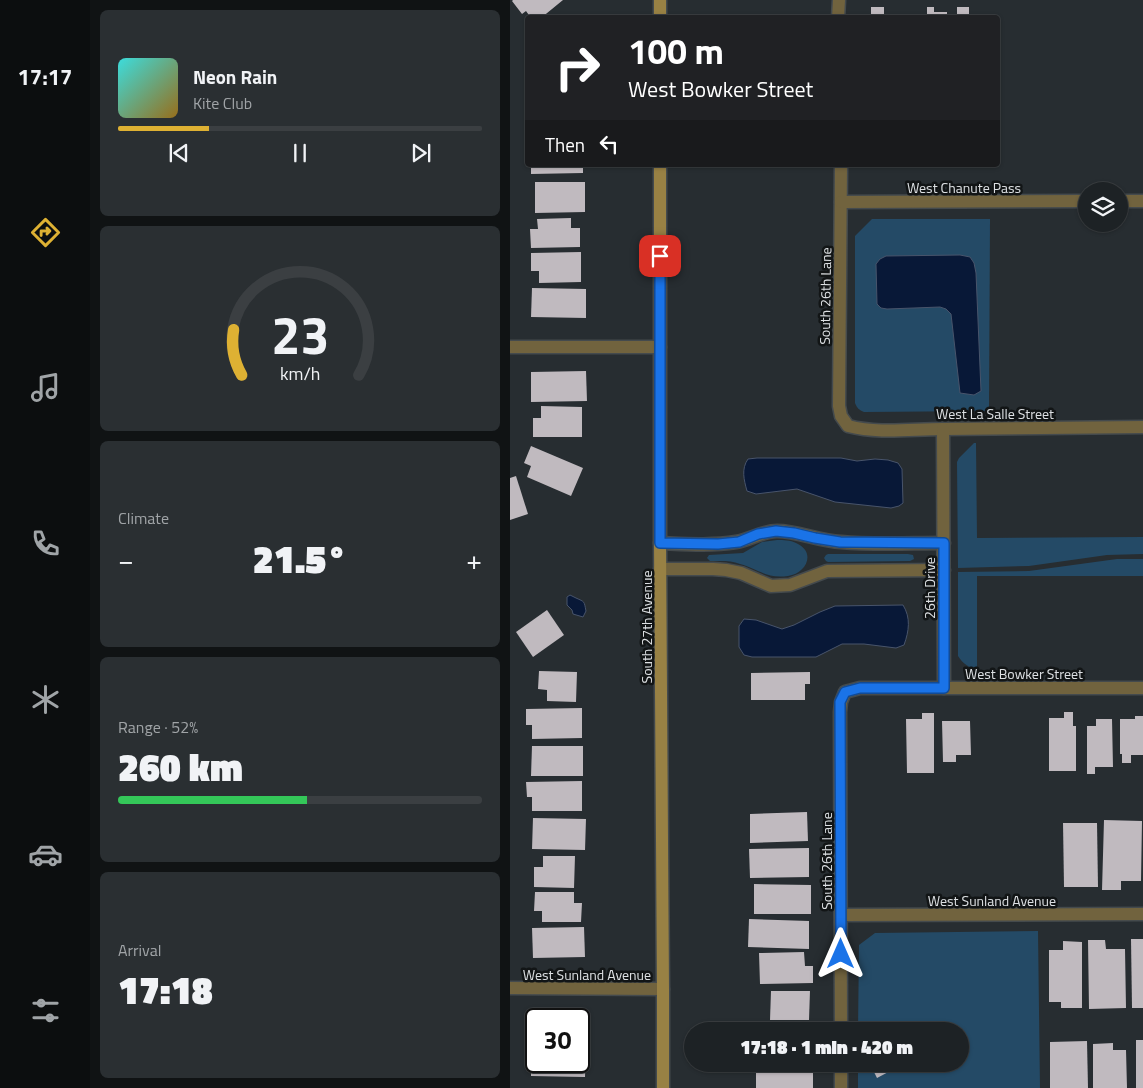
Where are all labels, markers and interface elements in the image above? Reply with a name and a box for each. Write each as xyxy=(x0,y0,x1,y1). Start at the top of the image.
text: 100 m xyxy=(628,24,724,78)
icon: right xyxy=(545,35,610,100)
text: 17:17 xyxy=(18,60,72,94)
text: Neon Rain xyxy=(193,62,277,91)
text: West Bowker Street xyxy=(628,72,813,106)
text: Kite Club xyxy=(193,91,252,115)
text: Then xyxy=(545,130,585,159)
icon: left xyxy=(595,130,623,158)
icon: previous xyxy=(165,139,193,167)
icon: pause xyxy=(286,139,314,167)
icon: next xyxy=(407,139,435,167)
street label: West Chanute Pass xyxy=(907,177,1021,198)
map controls xyxy=(1078,182,1128,232)
button: layers xyxy=(1078,182,1128,232)
icon: directions xyxy=(28,215,63,250)
pin xyxy=(639,235,681,277)
icon: arrive xyxy=(646,242,674,270)
street label: South 26th Lane xyxy=(814,247,836,345)
text: 23 xyxy=(271,295,329,374)
text: km/h xyxy=(280,360,320,387)
icon: music xyxy=(28,370,63,405)
street label: West La Salle Street xyxy=(936,403,1054,424)
text: Climate xyxy=(118,506,169,530)
icon: phone xyxy=(28,526,63,561)
text: 21.5° xyxy=(253,530,347,588)
text: − xyxy=(118,538,134,581)
text: + xyxy=(466,538,482,581)
street label: 26th Drive xyxy=(919,557,940,619)
street label: South 27th Avenue xyxy=(636,571,657,683)
street label: West Bowker Street xyxy=(965,663,1083,684)
icon: climate xyxy=(28,682,63,717)
text: Range · 52% xyxy=(118,715,198,739)
text: 260 km xyxy=(118,738,243,796)
street label: South 26th Lane xyxy=(816,812,837,910)
icon: car xyxy=(28,837,63,872)
street label: West Sunland Avenue xyxy=(928,890,1056,911)
position arrow xyxy=(814,927,866,979)
text: Arrival xyxy=(118,938,161,962)
text: 17:18 xyxy=(118,961,213,1019)
street label: West Sunland Avenue xyxy=(523,964,651,985)
icon: filters xyxy=(28,993,63,1028)
speed limit sign: 30 xyxy=(525,1008,590,1073)
text: 17:18 · 1 min · 420 m xyxy=(740,1032,913,1061)

